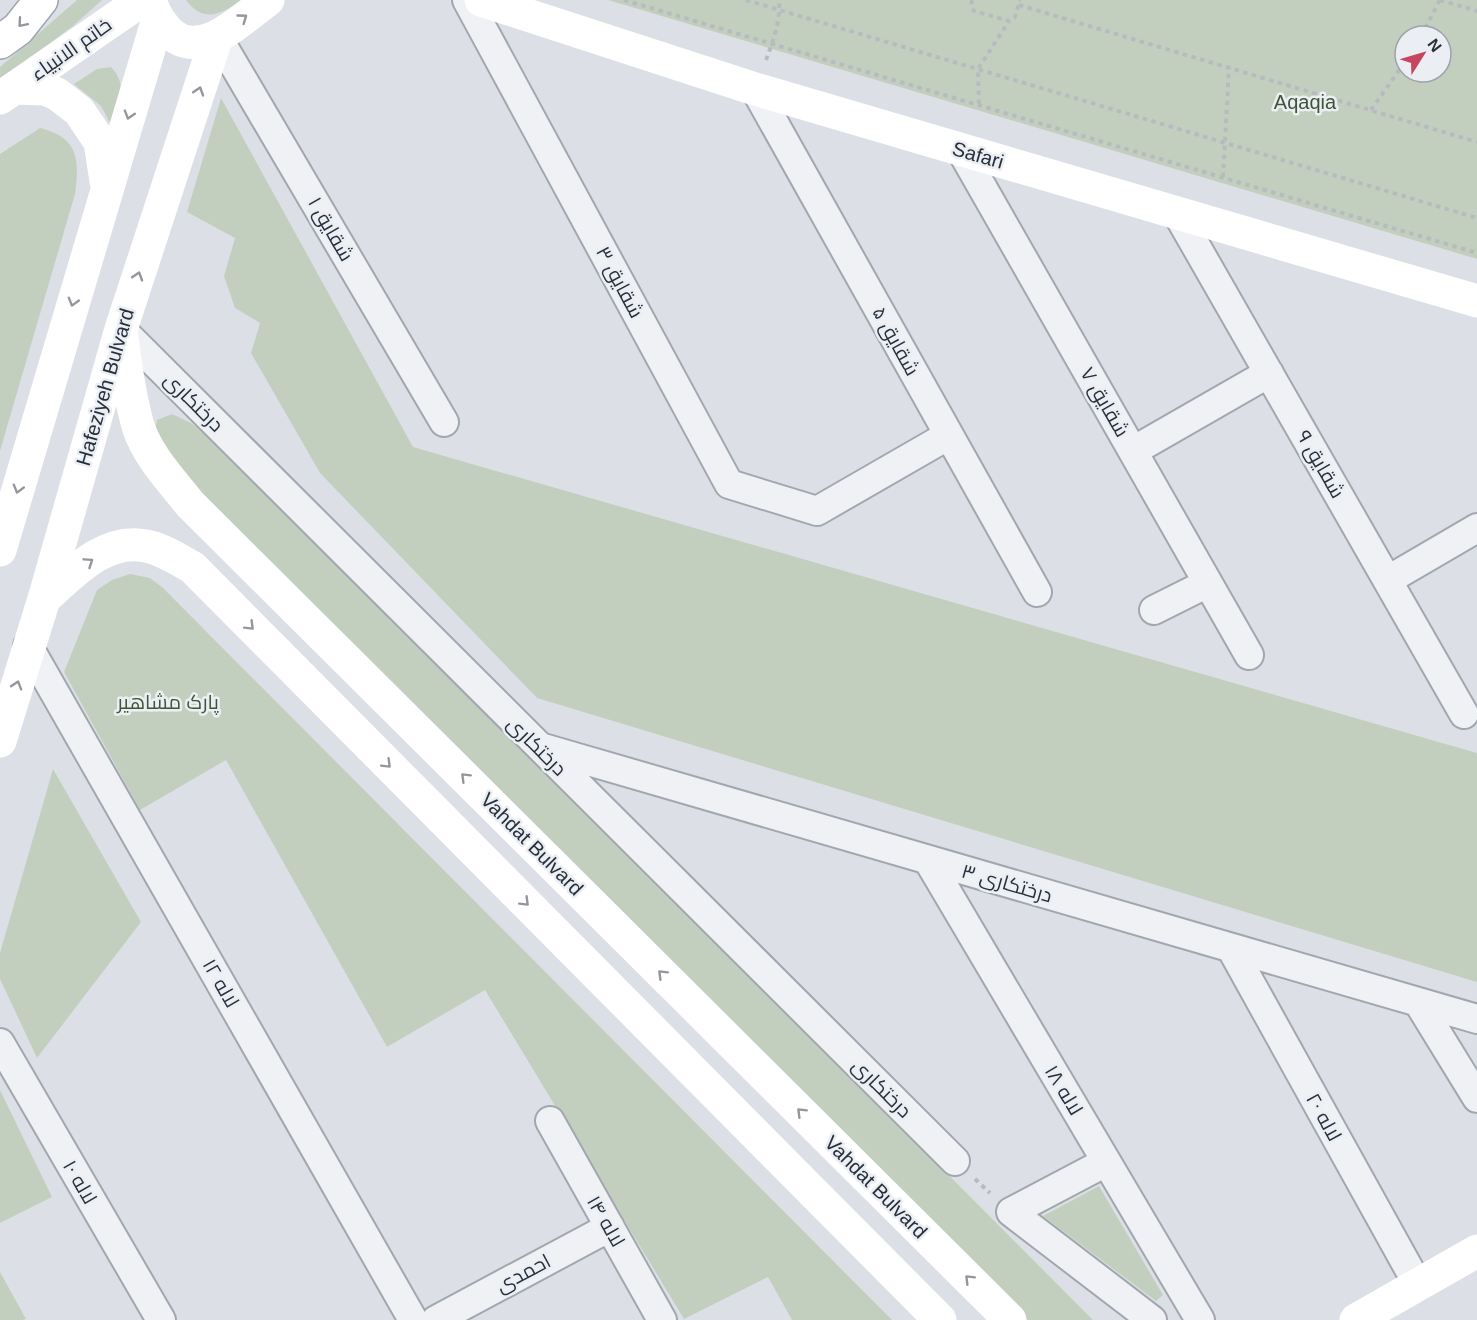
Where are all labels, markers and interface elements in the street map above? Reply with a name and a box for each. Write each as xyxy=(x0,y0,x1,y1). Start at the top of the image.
street label: خاتم الانبیاء xyxy=(27,13,117,87)
one-way arrow xyxy=(237,14,248,25)
one-way arrow xyxy=(18,16,29,27)
north arrow xyxy=(1393,24,1453,84)
text: N xyxy=(1424,36,1445,55)
one-way arrow xyxy=(192,86,204,97)
park label: Aqaqia xyxy=(1274,91,1337,113)
one-way arrow xyxy=(124,109,136,120)
street label: Safari xyxy=(950,137,1006,173)
street label: شقایق ۱ xyxy=(302,193,358,266)
street label: شقایق ۳ xyxy=(590,243,648,322)
one-way arrow xyxy=(131,272,143,282)
one-way arrow xyxy=(68,296,80,307)
street label: شقایق ۵ xyxy=(866,303,924,380)
street label: Hafeziyeh Bulvard xyxy=(72,306,138,468)
street label: شقایق ۷ xyxy=(1075,363,1134,442)
street label: درختکاری xyxy=(159,368,228,437)
street label: شقایق ۹ xyxy=(1291,426,1349,503)
one-way arrow xyxy=(13,483,25,494)
one-way arrow xyxy=(82,558,93,569)
one-way arrow xyxy=(242,618,253,629)
one-way arrow xyxy=(10,680,22,691)
park label: پارک مشاهیر xyxy=(116,691,219,715)
street label: درختکاری xyxy=(502,712,571,781)
one-way arrow xyxy=(380,757,391,768)
one-way arrow xyxy=(461,774,472,785)
street label: Vahdat Bulvard xyxy=(476,788,588,900)
street label: درختکاری ۳ xyxy=(959,860,1055,908)
one-way arrow xyxy=(517,895,528,906)
street label: لاله ۱۲ xyxy=(198,955,244,1011)
one-way arrow xyxy=(659,970,669,981)
street label: درختکاری xyxy=(847,1054,916,1123)
street label: لاله ۱۸ xyxy=(1041,1061,1087,1119)
street label: لاله ۲۰ xyxy=(1302,1089,1346,1145)
one-way arrow xyxy=(797,1108,808,1119)
street label: Vahdat Bulvard xyxy=(820,1131,932,1243)
street label: لاله ۱۰ xyxy=(59,1156,101,1208)
street label: لاله ۱۴ xyxy=(583,1192,629,1250)
street label: احمدی xyxy=(492,1250,555,1298)
one-way arrow xyxy=(965,1275,976,1286)

